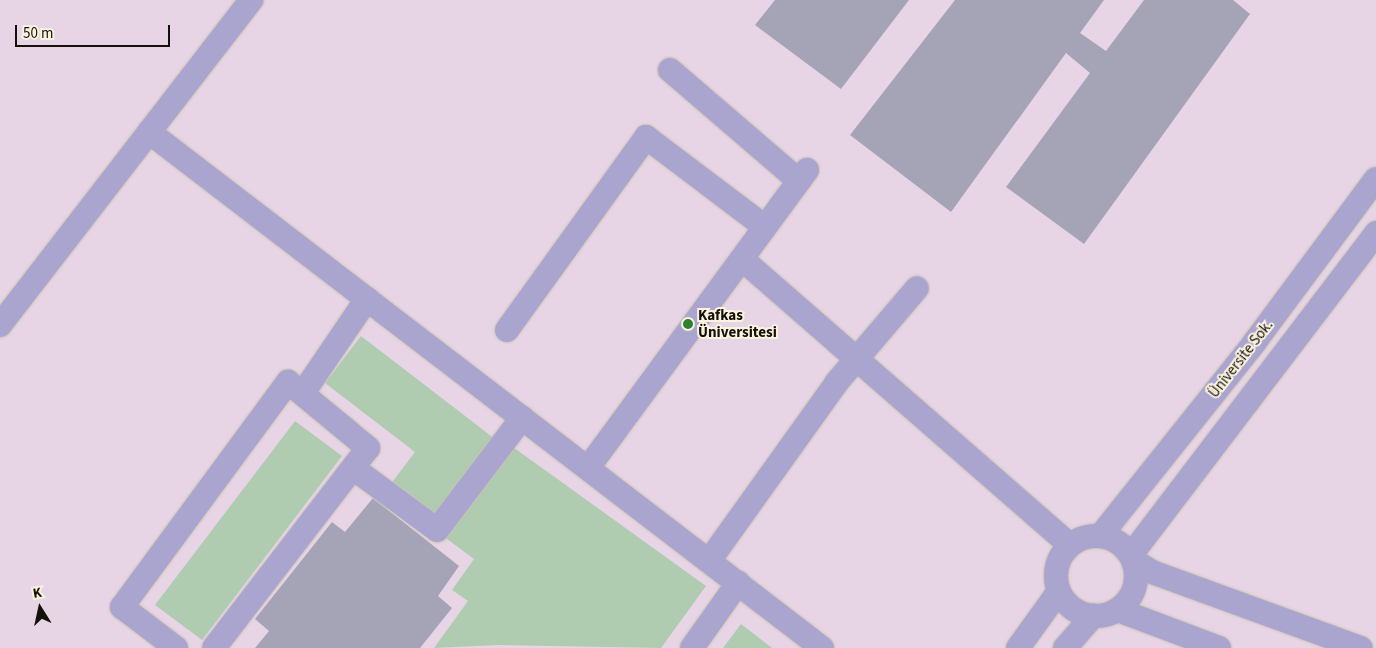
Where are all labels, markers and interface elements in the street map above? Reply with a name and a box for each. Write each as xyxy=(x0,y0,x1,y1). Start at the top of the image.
scale bar xyxy=(18,15,172,47)
text: 50 m xyxy=(23,23,53,44)
place label: Kafkas Üniversitesi xyxy=(698,306,777,341)
street label: Üniversite Sok. xyxy=(1205,316,1277,402)
marker: Kafkas Üniversitesi xyxy=(682,318,694,330)
north arrow xyxy=(15,583,65,633)
text: K xyxy=(31,583,43,604)

